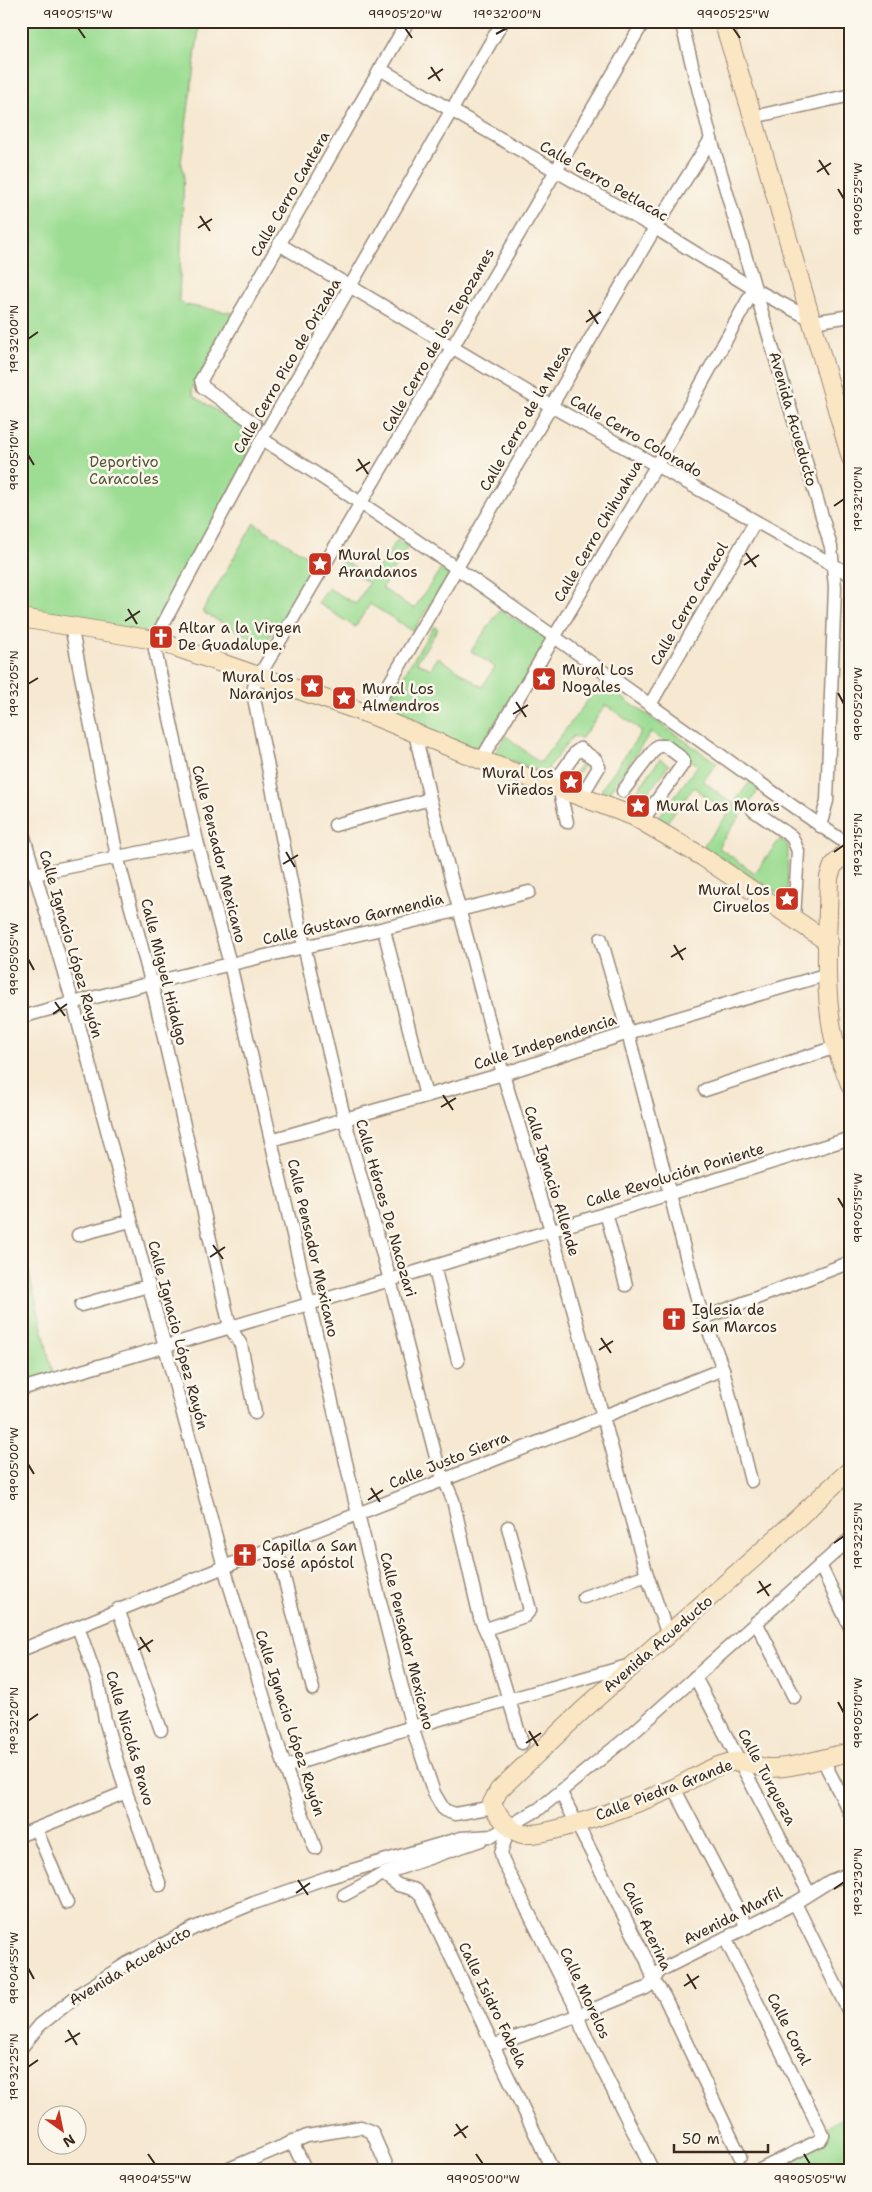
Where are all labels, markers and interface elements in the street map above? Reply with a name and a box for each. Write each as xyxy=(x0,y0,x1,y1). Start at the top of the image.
text: 99°05'15"W xyxy=(43,6,113,22)
text: 99°05'20"W xyxy=(368,6,442,22)
text: 19°32'00"N xyxy=(473,6,541,22)
text: 99°05'25"W xyxy=(697,6,769,22)
street label: Calle Cerro Cantera xyxy=(246,127,335,261)
street label: Calle Cerro Petlacac xyxy=(536,136,672,226)
text: 99°05'25"W xyxy=(850,163,866,235)
street label: Calle Cerro de los Tepozanes xyxy=(377,244,499,436)
street label: Calle Cerro Pico de Orizaba xyxy=(229,274,346,457)
text: 19°32'00"N xyxy=(6,305,22,373)
street label: Calle Cerro de la Mesa xyxy=(475,341,575,495)
street label: Avenida Acueducto xyxy=(764,349,822,489)
street label: Calle Cerro Colorado xyxy=(566,390,706,482)
text: 99°05'10"W xyxy=(6,420,22,490)
park label: Deportivo Caracoles xyxy=(89,452,159,489)
street label: Calle Cerro Chihuahua xyxy=(549,456,647,606)
text: 19°32'10"N xyxy=(850,466,866,532)
street label: Calle Cerro Caracol xyxy=(646,538,733,669)
place label: Mural Los Arandanos xyxy=(338,545,418,582)
place icon: Mural Los Arandanos xyxy=(307,551,333,577)
place label: Altar a la Virgen De Guadalupe. xyxy=(178,618,301,655)
church icon: Altar a la Virgen De Guadalupe. xyxy=(148,624,174,650)
text: 19°32'05"N xyxy=(6,650,22,718)
place label: Mural Los Nogales xyxy=(562,660,634,697)
place icon: Mural Los Nogales xyxy=(531,666,557,692)
place label: Mural Los Naranjos xyxy=(222,667,294,704)
text: 99°05'20"W xyxy=(850,667,866,741)
place icon: Mural Los Naranjos xyxy=(299,673,325,699)
place label: Mural Los Almendros xyxy=(362,679,440,716)
place icon: Mural Los Almendros xyxy=(331,685,357,711)
street label: Calle Pensador Mexicano xyxy=(187,763,251,945)
place label: Mural Los Viñedos xyxy=(482,763,554,800)
place icon: Mural Los Viñedos xyxy=(558,769,584,795)
place icon: Mural Las Moras xyxy=(625,793,651,819)
place label: Mural Las Moras xyxy=(656,796,780,816)
text: 19°32'15"N xyxy=(850,813,866,877)
street label: Calle Ignacio López Rayón xyxy=(35,848,107,1040)
place label: Mural Los Ciruelos xyxy=(698,880,770,917)
place icon: Mural Los Ciruelos xyxy=(774,886,800,912)
street label: Calle Gustavo Garmendia xyxy=(261,888,446,950)
street label: Calle Miguel Hidalgo xyxy=(136,896,192,1048)
text: 99°05'05"W xyxy=(6,923,22,995)
street label: Calle Independencia xyxy=(471,1009,620,1075)
street label: Calle Ignacio Allende xyxy=(520,1103,584,1259)
street label: Calle Héroes De Nacozari xyxy=(351,1117,421,1299)
street label: Calle Revolución Poniente xyxy=(583,1138,767,1212)
street label: Calle Pensador Mexicano xyxy=(283,1157,343,1339)
text: 99°05'15"W xyxy=(850,1173,866,1243)
street label: Calle Ignacio López Rayón xyxy=(143,1238,213,1432)
place label: Iglesia de San Marcos xyxy=(692,1300,777,1337)
church icon: Iglesia de San Marcos xyxy=(661,1306,687,1332)
street label: Calle Justo Sierra xyxy=(386,1426,513,1493)
text: 99°05'00"W xyxy=(6,1427,22,1501)
text: 19°32'25"N xyxy=(850,1502,866,1570)
place label: Capilla a San José apóstol xyxy=(262,1536,357,1573)
church icon: Capilla a San José apóstol xyxy=(232,1542,258,1568)
street label: Calle Pensador Mexicano xyxy=(375,1550,439,1732)
street label: Avenida Acueducto xyxy=(599,1591,717,1697)
street label: Calle Ignacio López Rayón xyxy=(250,1627,330,1819)
street label: Calle Nicolás Bravo xyxy=(101,1668,159,1808)
text: 99°05'10"W xyxy=(850,1678,866,1748)
text: 19°32'20"N xyxy=(6,1687,22,1755)
street label: Calle Turqueza xyxy=(733,1725,801,1829)
street label: Calle Piedra Grande xyxy=(593,1755,735,1825)
text: 19°32'30"N xyxy=(850,1848,866,1916)
street label: Calle Acerina xyxy=(618,1878,677,1974)
street label: Avenida Marfil xyxy=(680,1882,786,1950)
street label: Avenida Acueducto xyxy=(65,1922,195,2010)
text: 99°04'55"W xyxy=(6,1932,22,2004)
street label: Calle Isidro Fabela xyxy=(454,1939,532,2072)
street label: Calle Morelos xyxy=(555,1944,615,2042)
street label: Calle Coral xyxy=(762,1990,816,2069)
text: 19°32'25"N xyxy=(6,2033,22,2101)
north arrow xyxy=(38,2104,88,2154)
scale bar xyxy=(674,2122,768,2154)
text: 50 m xyxy=(682,2129,720,2149)
text: N xyxy=(60,2130,79,2151)
text: 99°04'55"W xyxy=(119,2171,191,2187)
text: 99°05'00"W xyxy=(446,2171,520,2187)
text: 99°05'05"W xyxy=(774,2171,846,2187)

